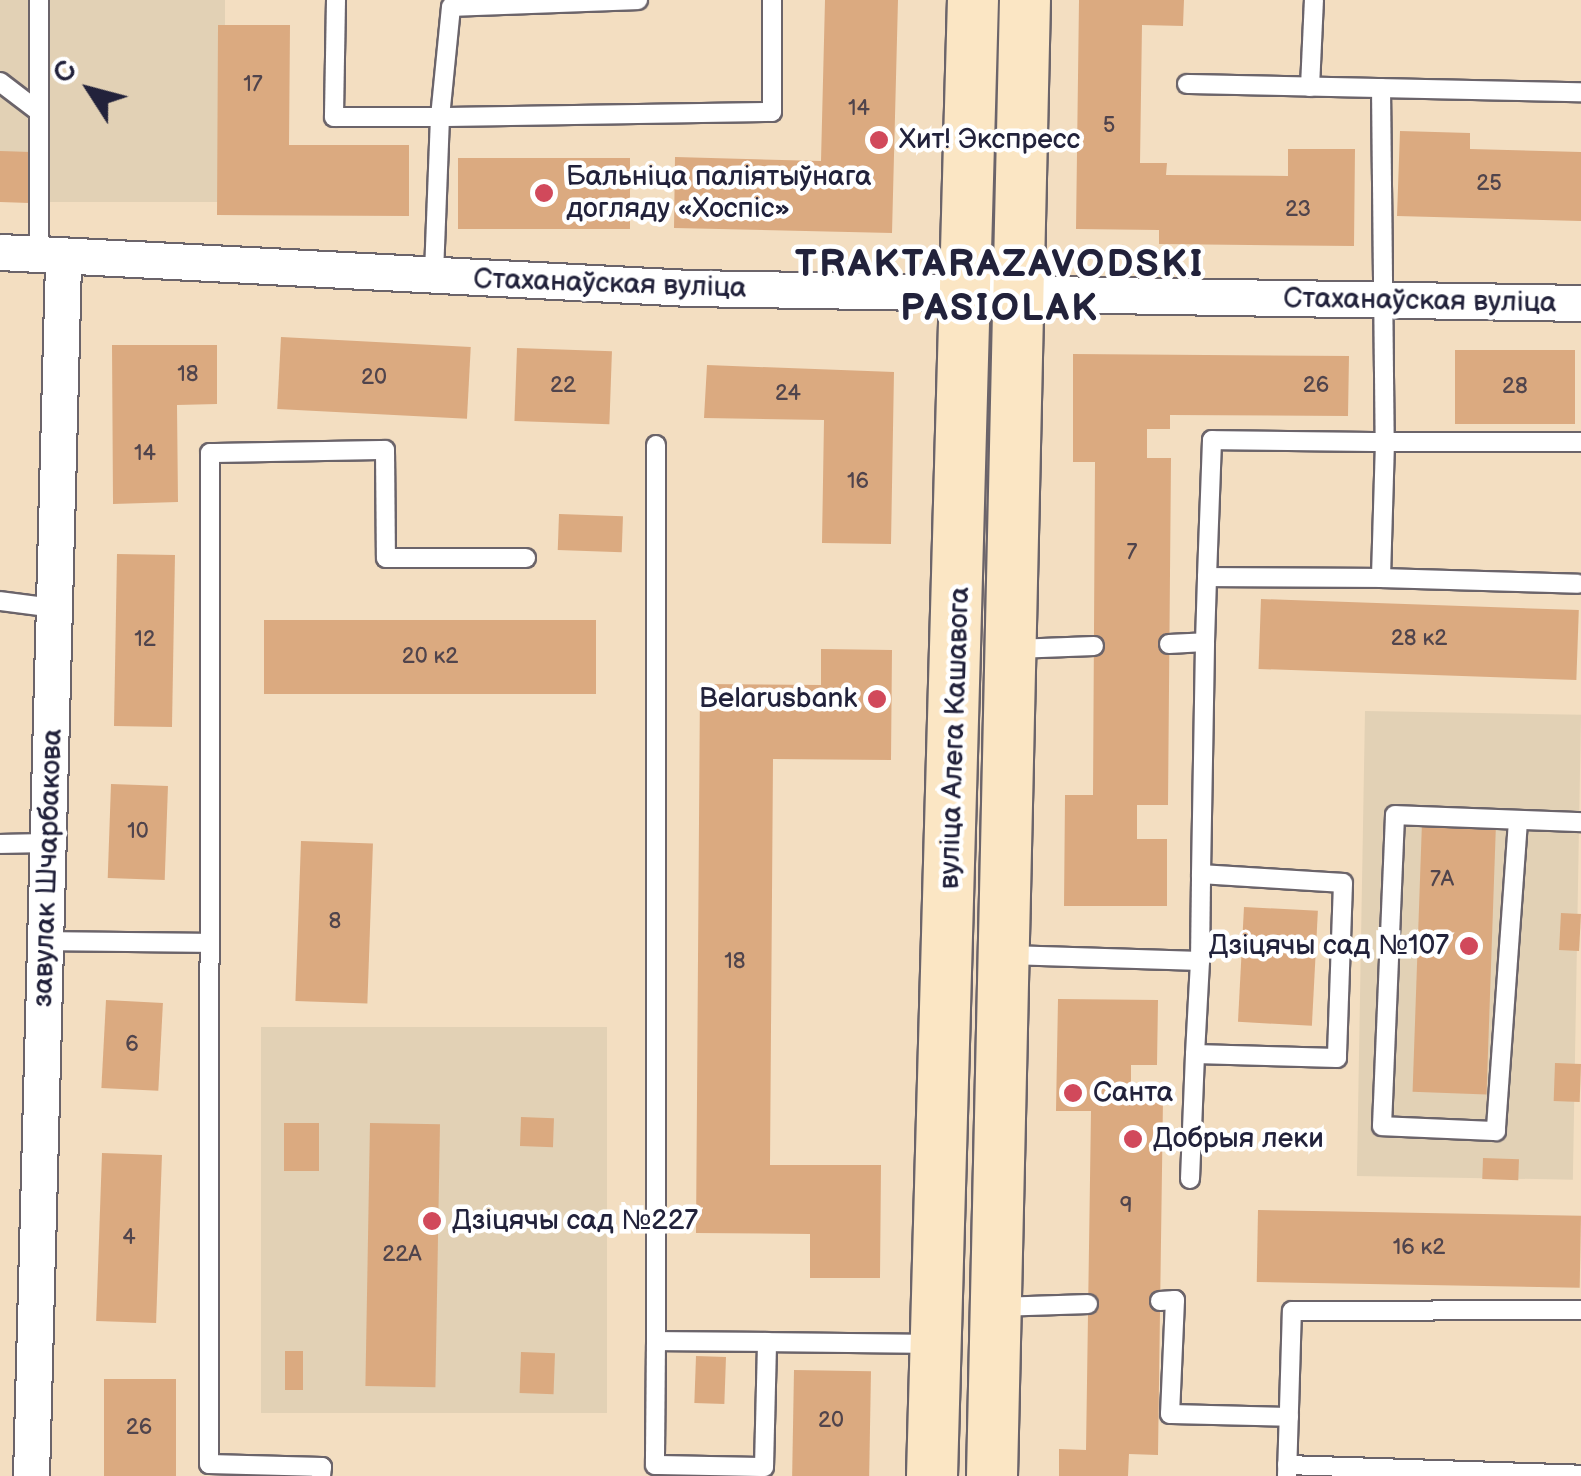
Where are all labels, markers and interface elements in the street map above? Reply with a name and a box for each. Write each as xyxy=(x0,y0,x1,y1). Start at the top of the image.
north arrow xyxy=(40,40,140,140)
text: С xyxy=(46,54,84,90)
house number: 17 xyxy=(243,72,263,98)
house number: 14 xyxy=(848,96,870,122)
house number: 5 xyxy=(1103,113,1115,139)
place label: Хит! Экспресс xyxy=(899,123,1080,157)
marker: Хит! Экспресс xyxy=(868,129,890,151)
place label: Бальніца паліятыўнага догляду «Хоспіс» xyxy=(566,160,871,226)
house number: 25 xyxy=(1476,171,1502,197)
marker: Бальніца паліятыўнага догляду «Хоспіс» xyxy=(531,180,557,206)
house number: 23 xyxy=(1285,197,1311,223)
district label: TRAKTARAZAVODSKI PASIOLAK xyxy=(795,242,1205,332)
street label: Стаханаўская вуліца xyxy=(473,262,747,306)
street label: Стаханаўская вуліца xyxy=(1283,282,1557,320)
house number: 18 xyxy=(177,362,199,388)
house number: 20 xyxy=(361,365,387,391)
house number: 22 xyxy=(550,373,576,399)
house number: 26 xyxy=(1303,373,1329,399)
house number: 28 xyxy=(1502,374,1528,400)
house number: 24 xyxy=(775,381,801,407)
house number: 14 xyxy=(134,441,156,467)
house number: 16 xyxy=(847,469,869,495)
house number: 7 xyxy=(1127,540,1137,566)
street label: вуліца Алега Кашавога xyxy=(933,586,977,890)
house number: 28 к2 xyxy=(1391,626,1447,652)
house number: 12 xyxy=(134,627,156,653)
house number: 20 к2 xyxy=(402,644,458,670)
place label: Belarusbank xyxy=(699,682,857,716)
marker: Belarusbank xyxy=(866,688,888,710)
street label: завулак Шчарбакова xyxy=(26,728,70,1008)
house number: 10 xyxy=(127,819,149,845)
house number: 7А xyxy=(1430,867,1454,893)
house number: 8 xyxy=(329,909,341,935)
place label: Дзіцячы сад №107 xyxy=(1209,929,1449,963)
marker: Дзіцячы сад №107 xyxy=(1458,935,1480,957)
house number: 18 xyxy=(724,949,746,975)
house number: 6 xyxy=(125,1032,139,1058)
place label: Санта xyxy=(1093,1076,1173,1110)
marker: Санта xyxy=(1062,1082,1084,1104)
place label: Добрыя леки xyxy=(1153,1122,1324,1156)
marker: Добрыя леки xyxy=(1122,1128,1144,1150)
house number: 9 xyxy=(1120,1193,1132,1219)
place label: Дзіцячы сад №227 xyxy=(452,1204,698,1238)
marker: Дзіцячы сад №227 xyxy=(421,1210,443,1232)
house number: 4 xyxy=(122,1225,136,1251)
house number: 16 к2 xyxy=(1393,1235,1445,1261)
house number: 22А xyxy=(382,1242,422,1268)
house number: 20 xyxy=(818,1408,844,1434)
house number: 26 xyxy=(126,1415,152,1441)

